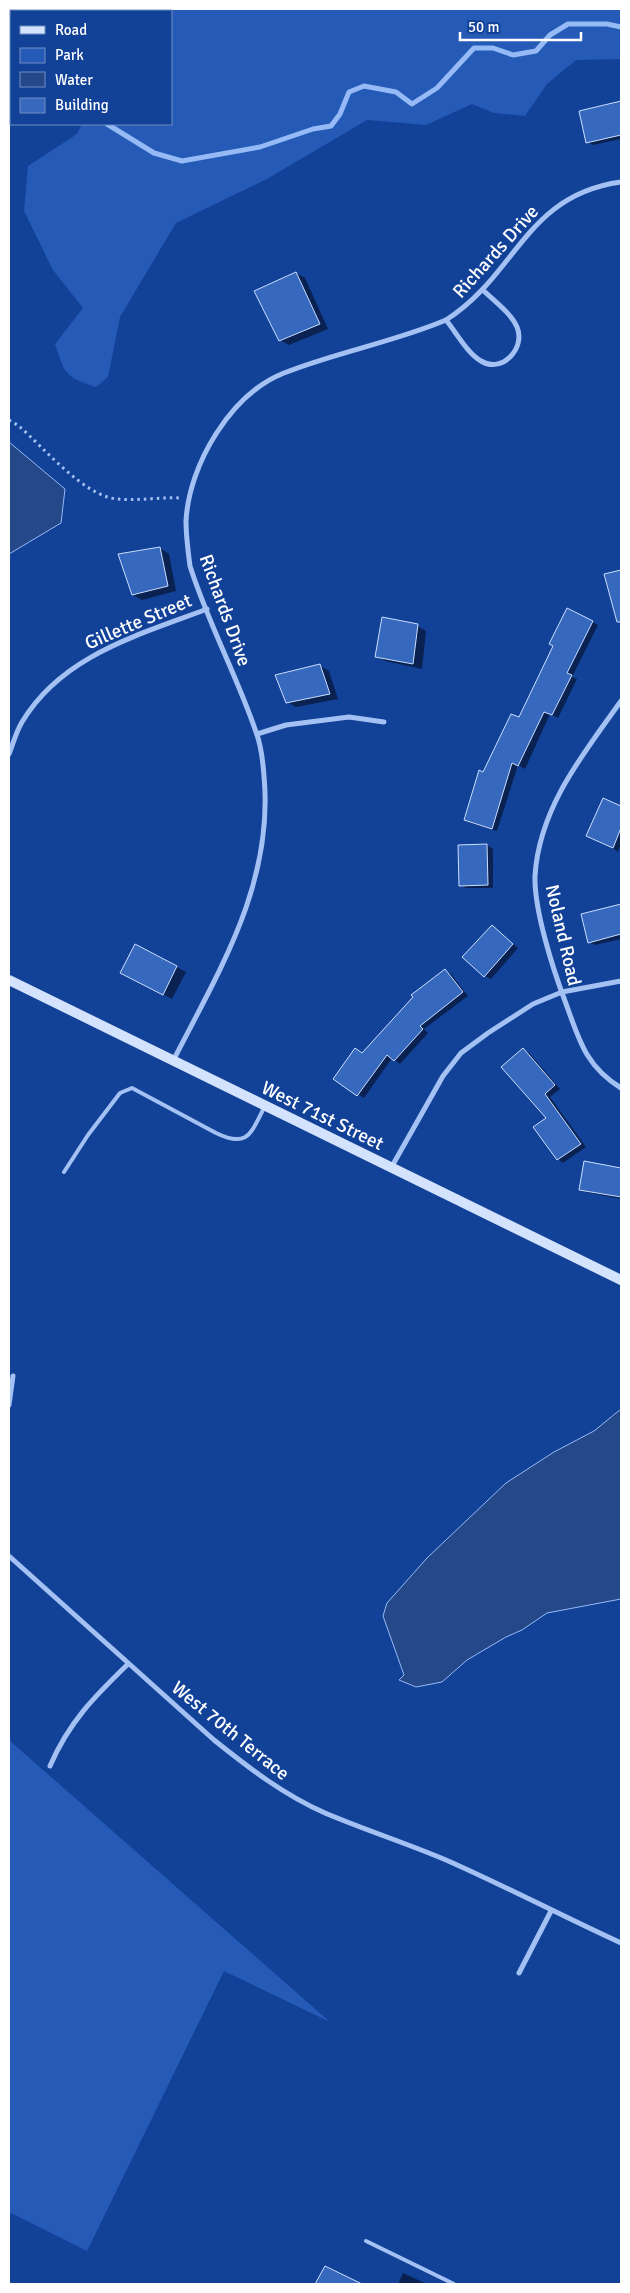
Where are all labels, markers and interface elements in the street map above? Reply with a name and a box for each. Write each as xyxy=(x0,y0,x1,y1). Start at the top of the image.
legend xyxy=(10,10,172,125)
scale bar xyxy=(460,10,581,42)
text: 50 m xyxy=(468,18,499,36)
text: Road xyxy=(55,21,87,39)
text: Park xyxy=(55,46,84,64)
text: Water xyxy=(55,71,93,89)
text: Building xyxy=(55,96,109,114)
street label: Richards Drive xyxy=(448,200,544,303)
street label: Richards Drive xyxy=(194,551,256,670)
street label: Gillette Street xyxy=(81,588,196,655)
street label: Noland Road xyxy=(540,882,586,988)
street label: West 71st Street xyxy=(257,1076,388,1156)
street label: West 70th Terrace xyxy=(167,1676,294,1786)

